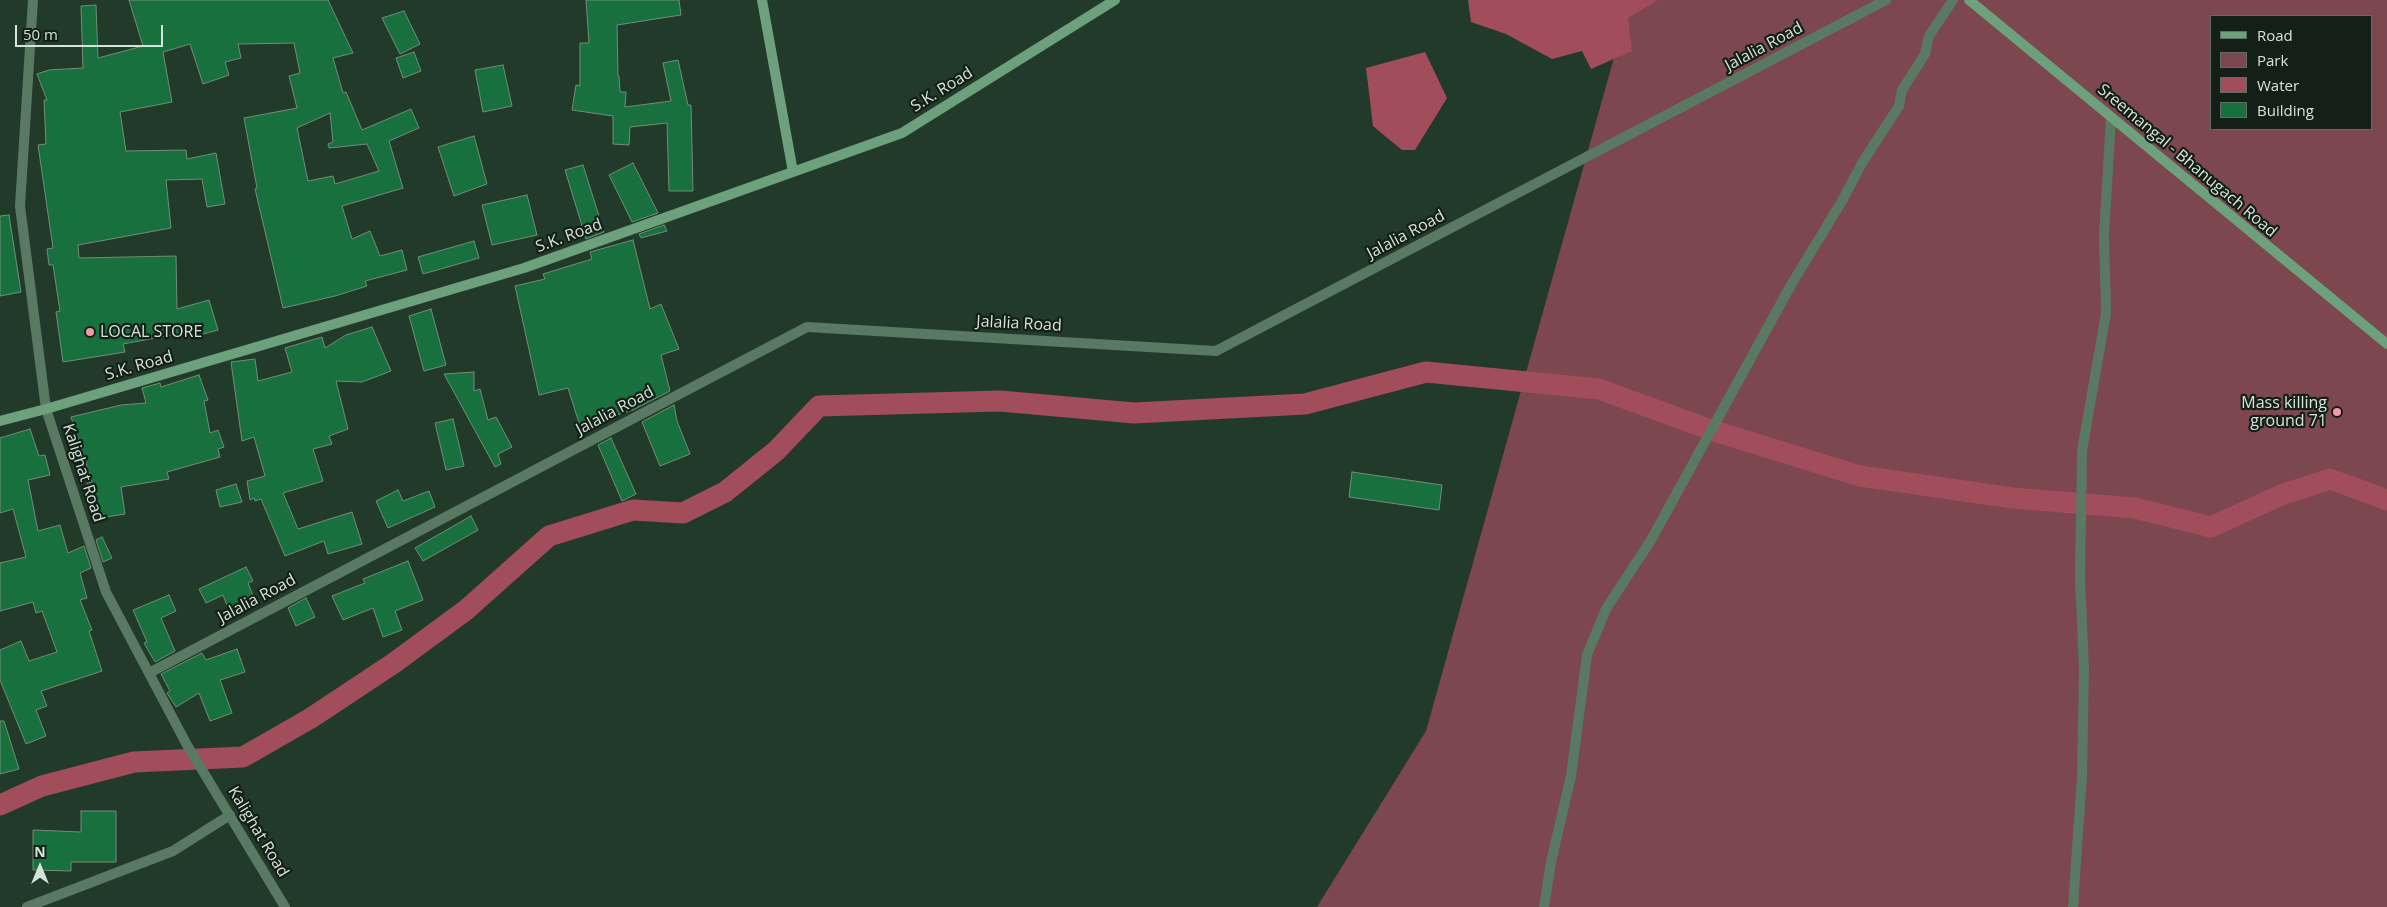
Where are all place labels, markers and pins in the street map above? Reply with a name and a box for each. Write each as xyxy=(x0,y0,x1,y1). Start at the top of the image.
place label: LOCAL STORE xyxy=(100,322,202,342)
marker: LOCAL STORE xyxy=(84,326,96,338)
place label: Mass killing ground 71 xyxy=(2241,393,2327,431)
marker: Mass killing ground 71 xyxy=(2331,406,2343,418)

